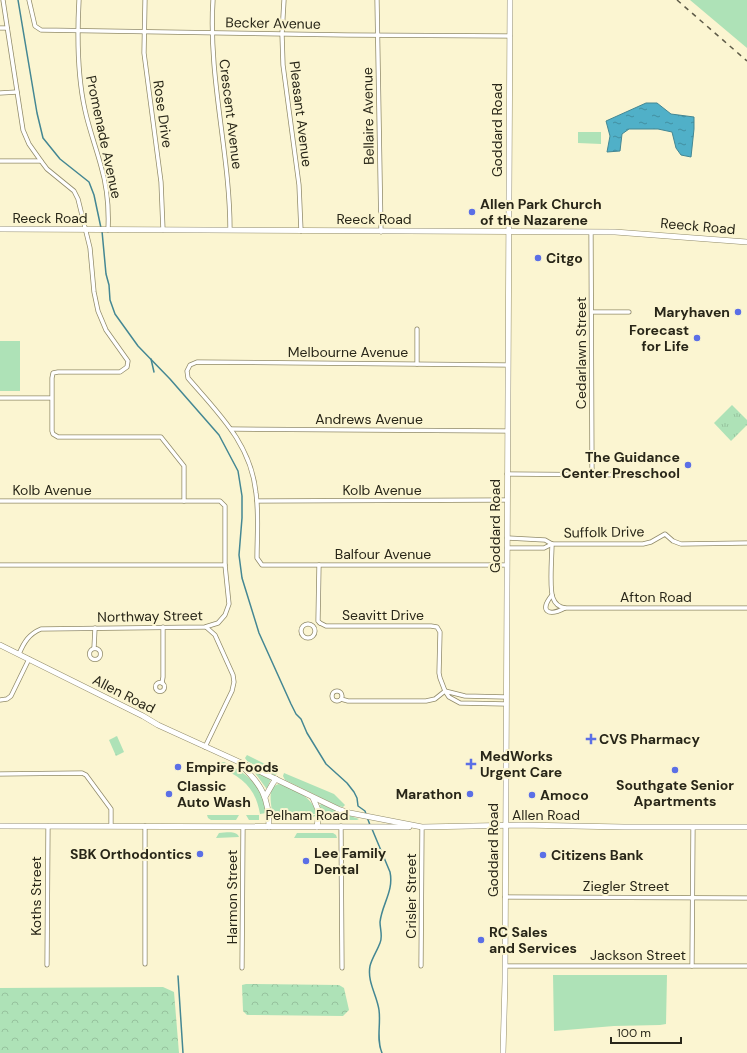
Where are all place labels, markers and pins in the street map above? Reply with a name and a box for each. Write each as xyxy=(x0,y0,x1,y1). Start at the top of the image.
place label: Allen Park Church of the Nazarene xyxy=(480,195,602,229)
marker: Allen Park Church of the Nazarene xyxy=(467,207,477,217)
place label: Citgo xyxy=(546,249,583,267)
marker: Citgo xyxy=(533,253,543,263)
place label: Maryhaven xyxy=(654,303,730,321)
marker: Maryhaven xyxy=(733,307,743,317)
place label: Forecast for Life xyxy=(629,321,689,355)
marker: Forecast for Life xyxy=(692,333,702,343)
place label: The Guidance Center Preschool xyxy=(561,448,680,482)
marker: The Guidance Center Preschool xyxy=(683,460,693,470)
place label: CVS Pharmacy xyxy=(599,730,701,748)
marker: CVS Pharmacy xyxy=(586,734,596,744)
place label: MedWorks Urgent Care xyxy=(480,747,562,781)
place label: Empire Foods xyxy=(186,758,279,776)
marker: MedWorks Urgent Care xyxy=(465,758,477,770)
marker: Empire Foods xyxy=(173,762,183,772)
marker: Southgate Senior Apartments xyxy=(670,765,680,775)
place label: Southgate Senior Apartments xyxy=(616,776,734,810)
place label: Classic Auto Wash xyxy=(177,777,251,811)
place label: Marathon xyxy=(396,785,462,803)
place label: Amoco xyxy=(540,786,589,804)
marker: Classic Auto Wash xyxy=(164,789,174,799)
marker: Marathon xyxy=(465,789,475,799)
marker: Amoco xyxy=(527,790,537,800)
place label: Lee Family Dental xyxy=(314,844,387,878)
place label: SBK Orthodontics xyxy=(70,845,192,863)
place label: Citizens Bank xyxy=(551,846,644,864)
marker: SBK Orthodontics xyxy=(195,849,205,859)
marker: Citizens Bank xyxy=(538,850,548,860)
marker: Lee Family Dental xyxy=(301,856,311,866)
place label: RC Sales and Services xyxy=(489,923,577,957)
marker: RC Sales and Services xyxy=(476,935,486,945)

